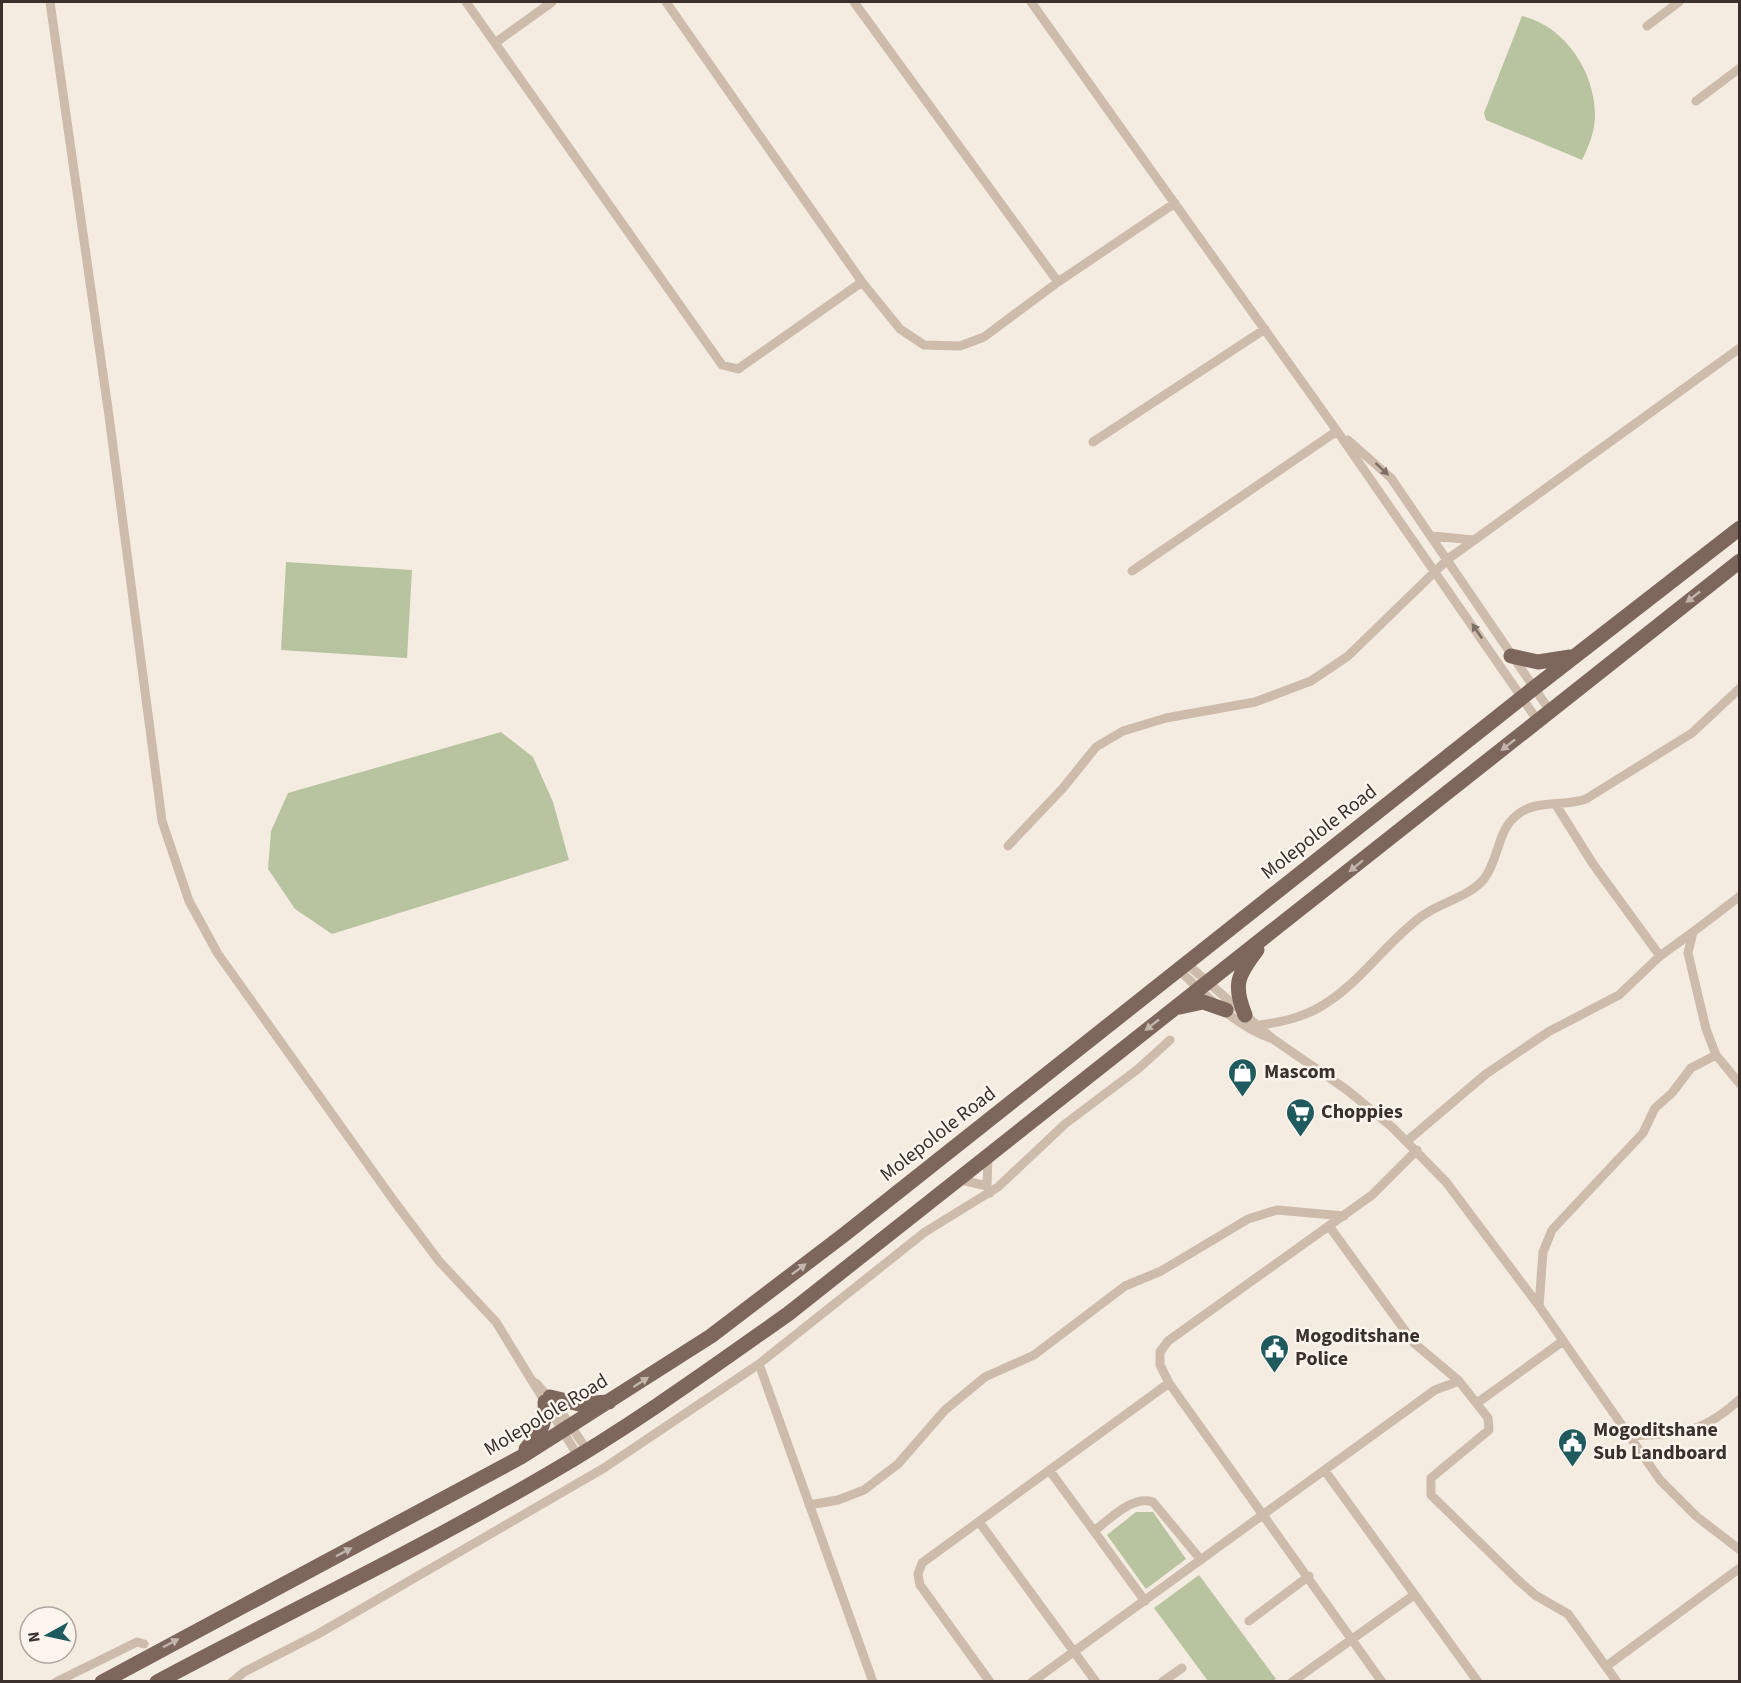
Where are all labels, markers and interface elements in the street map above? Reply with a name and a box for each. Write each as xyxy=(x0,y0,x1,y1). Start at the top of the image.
one-way arrow xyxy=(1374,462,1389,476)
one-way arrow xyxy=(1686,590,1701,602)
one-way arrow xyxy=(1471,624,1483,640)
one-way arrow xyxy=(1500,738,1516,751)
street label: Molepolole Road xyxy=(1255,778,1383,886)
one-way arrow xyxy=(1348,860,1363,872)
one-way arrow xyxy=(1145,1019,1160,1031)
shop icon: Mascom xyxy=(1227,1056,1259,1098)
place label: Mascom xyxy=(1264,1058,1336,1086)
street label: Molepolole Road xyxy=(874,1080,1002,1188)
supermarket icon: Choppies xyxy=(1284,1096,1316,1138)
place label: Choppies xyxy=(1321,1098,1403,1126)
one-way arrow xyxy=(791,1263,807,1275)
place label: Mogoditshane Police xyxy=(1295,1322,1420,1373)
public building icon: Mogoditshane Police xyxy=(1258,1332,1290,1374)
street label: Molepolole Road xyxy=(479,1367,613,1463)
one-way arrow xyxy=(632,1377,649,1388)
place label: Mogoditshane Sub Landboard xyxy=(1593,1416,1727,1467)
public building icon: Mogoditshane Sub Landboard xyxy=(1556,1426,1588,1468)
one-way arrow xyxy=(336,1547,353,1557)
north arrow xyxy=(18,1605,78,1665)
text: N xyxy=(23,1630,46,1644)
one-way arrow xyxy=(163,1638,180,1648)

